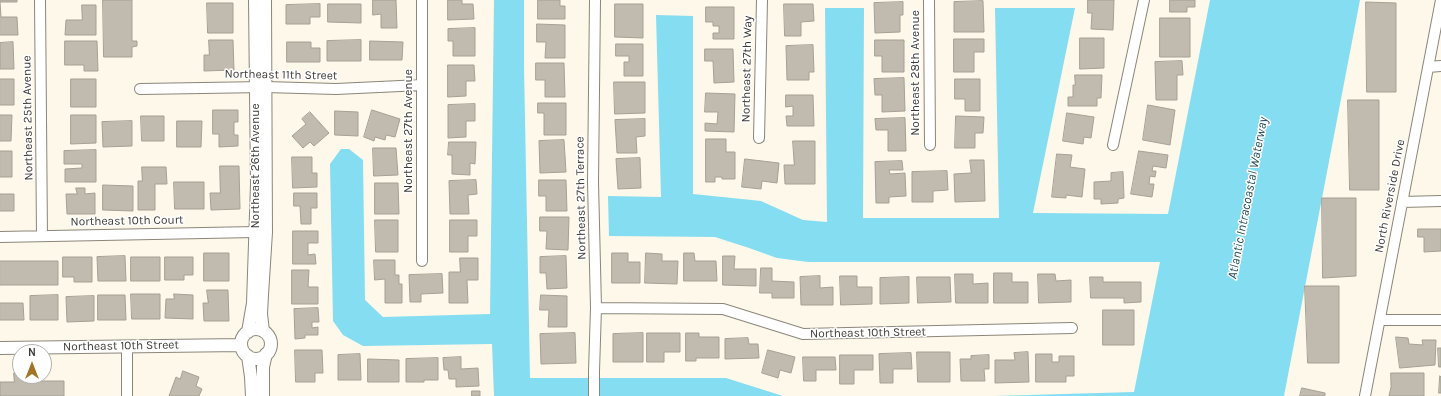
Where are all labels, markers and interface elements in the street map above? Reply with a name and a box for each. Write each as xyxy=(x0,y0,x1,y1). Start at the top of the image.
street label: Northeast 28th Avenue xyxy=(909,10,923,136)
street label: Northeast 27th Way xyxy=(739,15,755,123)
street label: Northeast 25th Avenue xyxy=(20,55,36,181)
street label: Northeast 11th Street xyxy=(224,67,338,83)
street label: Northeast 27th Avenue xyxy=(402,69,416,193)
street label: Northeast 26th Avenue xyxy=(249,103,263,229)
water label: Atlantic Intracoastal Waterway xyxy=(1225,116,1271,280)
street label: Northeast 27th Terrace xyxy=(573,136,589,260)
street label: North Riverside Drive xyxy=(1372,138,1408,254)
street label: Northeast 10th Court xyxy=(70,213,184,229)
street label: Northeast 10th Street xyxy=(810,325,926,341)
street label: Northeast 10th Street xyxy=(63,338,179,354)
north arrow xyxy=(12,344,52,384)
text: N xyxy=(28,346,36,359)

